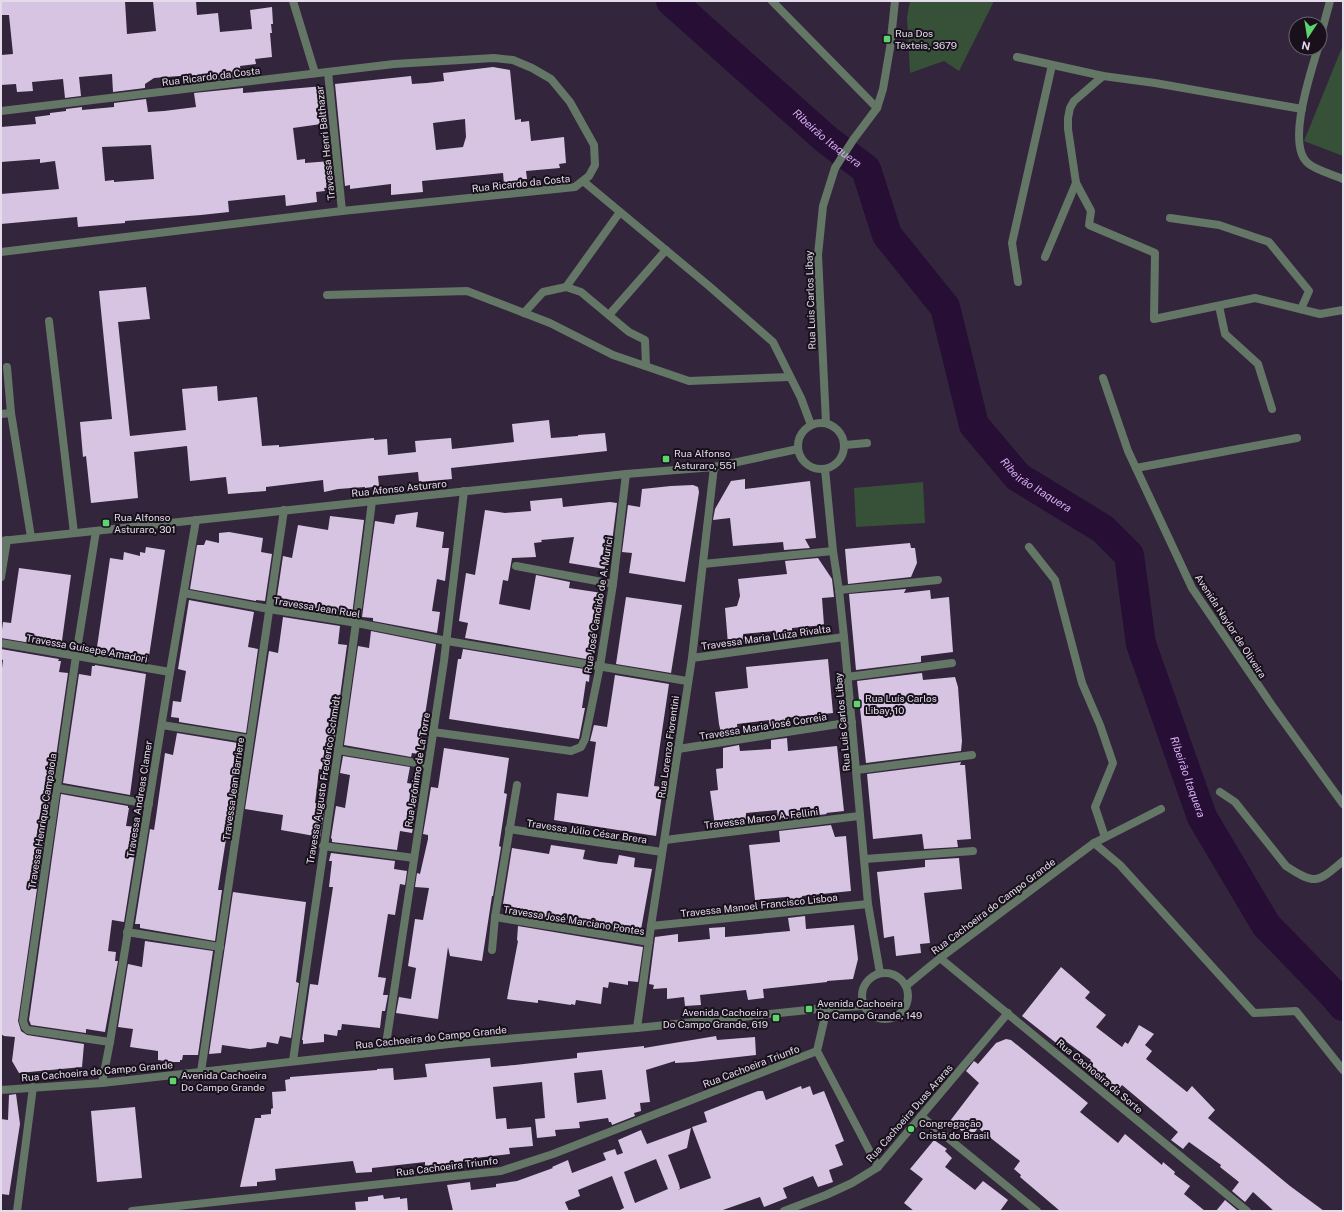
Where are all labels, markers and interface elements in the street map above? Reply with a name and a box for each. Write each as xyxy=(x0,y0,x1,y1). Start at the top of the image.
north arrow xyxy=(1288,16,1328,56)
place label: Rua Dos Têxteis, 3679 xyxy=(895,27,957,51)
marker: Rua Dos Têxteis, 3679 xyxy=(882,34,892,44)
text: N xyxy=(1300,39,1311,53)
street label: Rua Ricardo da Costa xyxy=(161,64,261,88)
street label: Travessa Henri Balthazar xyxy=(313,85,337,201)
water label: Ribeirão Itaquera xyxy=(791,107,864,170)
street label: Rua Ricardo da Costa xyxy=(471,172,571,194)
street label: Rua Luis Carlos Libay xyxy=(802,250,818,350)
place label: Rua Alfonso Asturaro, 551 xyxy=(674,447,736,471)
marker: Rua Alfonso Asturaro, 551 xyxy=(661,454,671,464)
water label: Ribeirão Itaquera xyxy=(998,455,1074,514)
street label: Rua Afonso Asturaro xyxy=(351,477,448,499)
place label: Rua Alfonso Asturaro, 301 xyxy=(114,511,176,535)
marker: Rua Alfonso Asturaro, 301 xyxy=(101,518,111,528)
street label: Rua José Candido de A. Murici xyxy=(581,536,615,674)
street label: Avenida Naylor de Oliveira xyxy=(1193,572,1269,680)
street label: Travessa Jean Ruel xyxy=(273,594,361,620)
street label: Travessa Maria Luiza Rivalta xyxy=(700,622,832,652)
street label: Travessa Guisepe Amadori xyxy=(25,631,149,665)
street label: Rua Luis Carlos Libay xyxy=(832,671,852,772)
place label: Rua Luís Carlos Libay, 10 xyxy=(865,692,937,716)
street label: Travessa Augusto Frederico Schmidt xyxy=(304,695,342,865)
street label: Rua Lorenzo Fiorentini xyxy=(655,695,681,799)
marker: Rua Luís Carlos Libay, 10 xyxy=(852,699,862,709)
street label: Travessa Maria José Correia xyxy=(699,710,827,742)
street label: Rua Jerônimo de La Torre xyxy=(402,711,432,828)
water label: Ribeirão Itaquera xyxy=(1168,735,1208,819)
street label: Travessa Jean Barriere xyxy=(220,736,246,841)
street label: Travessa Andreas Clamer xyxy=(124,740,154,858)
street label: Travessa Henrique Campaiola xyxy=(25,752,59,890)
street label: Travessa Marco A. Fellini xyxy=(703,805,819,831)
street label: Travessa Júlio César Brera xyxy=(526,817,648,845)
street label: Rua Cachoeira do Campo Grande xyxy=(929,855,1058,957)
street label: Travessa Manoel Francisco Lisboa xyxy=(680,891,838,919)
street label: Travessa José Marciano Pontes xyxy=(502,903,646,937)
place label: Avenida Cachoeira Do Campo Grande, 149 xyxy=(817,997,922,1021)
marker: Avenida Cachoeira Do Campo Grande, 149 xyxy=(804,1004,814,1014)
place label: Avenida Cachoeira Do Campo Grande, 619 xyxy=(663,1006,768,1030)
marker: Avenida Cachoeira Do Campo Grande, 619 xyxy=(771,1013,781,1023)
street label: Rua Cachoeira do Campo Grande xyxy=(355,1023,508,1051)
street label: Rua Cachoeira da Sorte xyxy=(1054,1036,1146,1116)
street label: Rua Cachoeira Triunfo xyxy=(701,1042,801,1090)
street label: Rua Cachoeira do Campo Grande xyxy=(21,1058,174,1084)
street label: Rua Cachoeira Duas Araras xyxy=(863,1062,955,1164)
place label: Avenida Cachoeira Do Campo Grande xyxy=(181,1069,267,1093)
marker: Avenida Cachoeira Do Campo Grande xyxy=(168,1076,178,1086)
place label: Congregação Cristã do Brasil xyxy=(919,1117,989,1141)
marker: Congregação Cristã do Brasil xyxy=(906,1124,916,1134)
street label: Rua Cachoeira Triunfo xyxy=(395,1154,499,1178)

